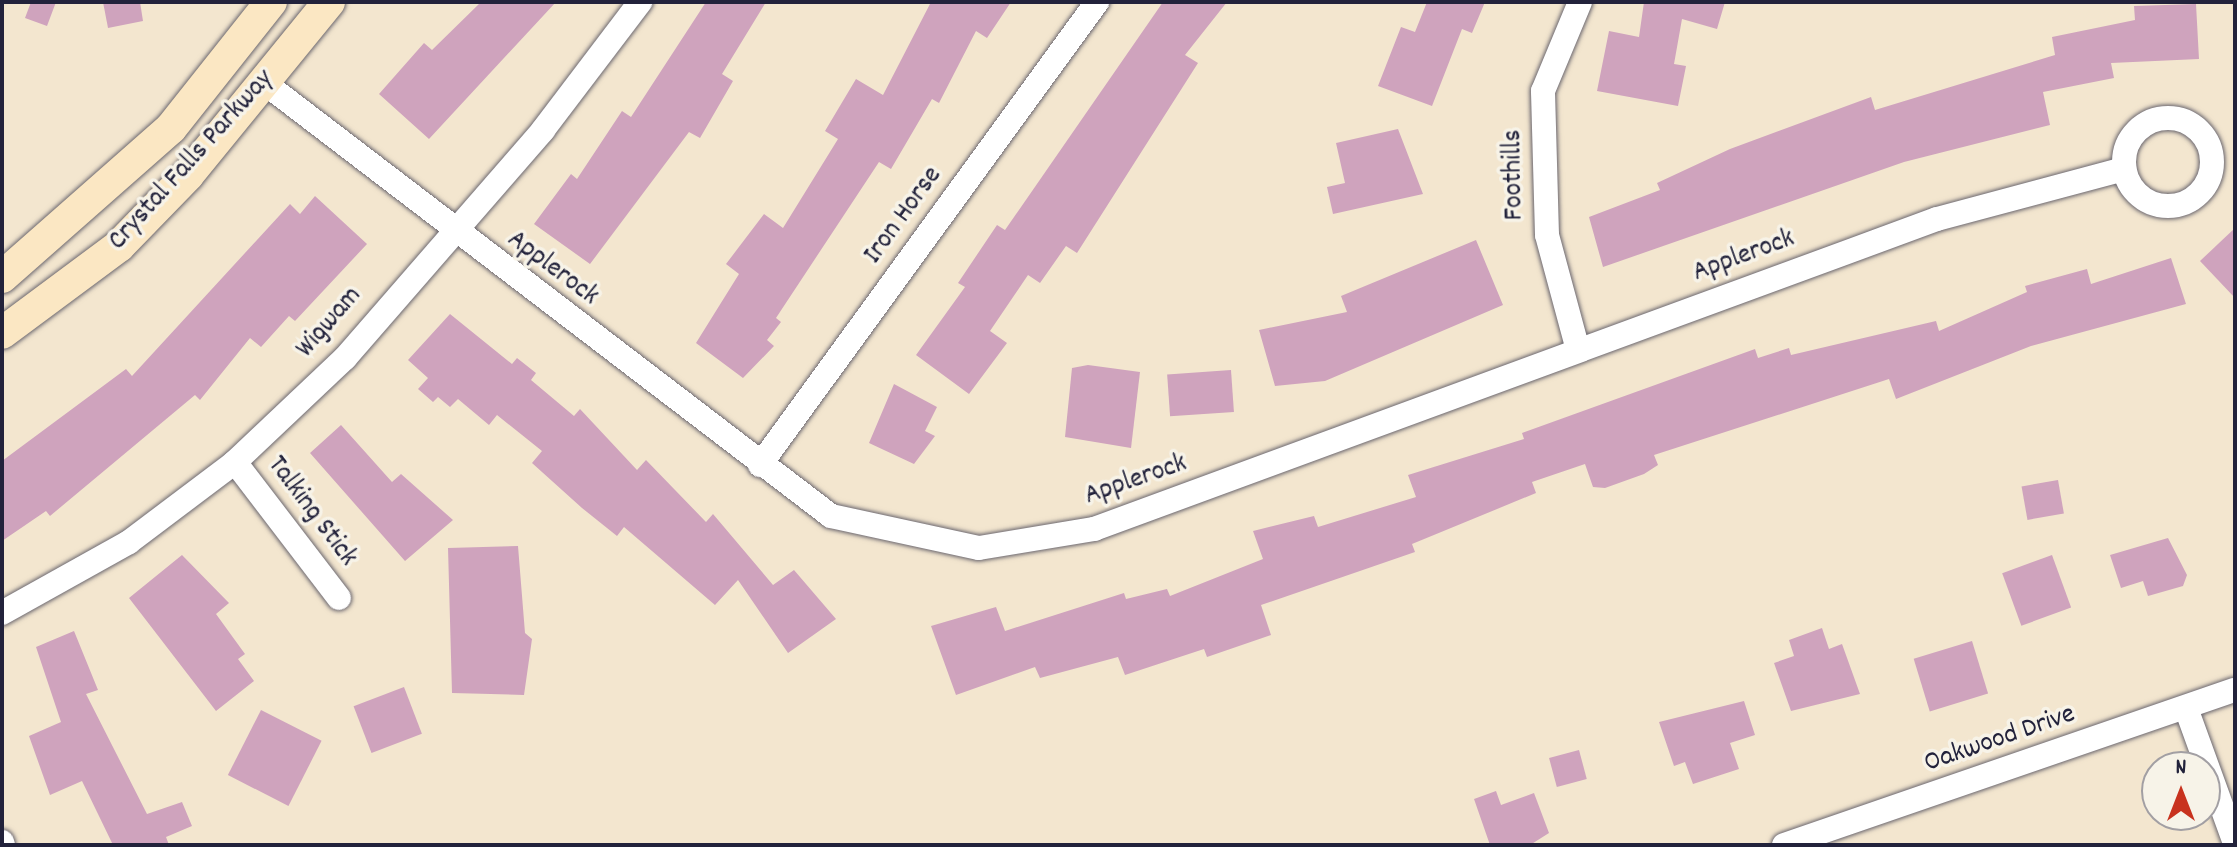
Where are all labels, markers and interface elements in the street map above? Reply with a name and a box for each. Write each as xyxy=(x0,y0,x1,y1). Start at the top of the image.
street label: Crystal Falls Parkway xyxy=(102,64,282,258)
street label: Foothills xyxy=(1497,129,1533,221)
street label: Iron Horse xyxy=(857,161,951,271)
street label: Applerock xyxy=(1689,223,1799,291)
street label: Applerock xyxy=(500,224,604,314)
street label: Wigwam xyxy=(290,280,370,366)
street label: Applerock xyxy=(1081,448,1191,514)
street label: Talking Stick xyxy=(259,450,363,574)
street label: Oakwood Drive xyxy=(1920,699,2080,781)
north arrow xyxy=(2141,751,2221,831)
text: N xyxy=(2176,753,2186,784)

